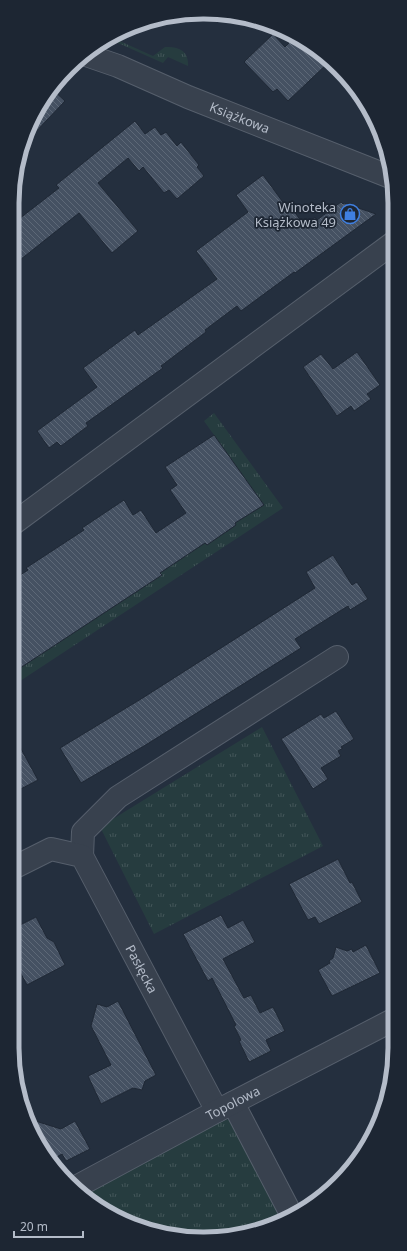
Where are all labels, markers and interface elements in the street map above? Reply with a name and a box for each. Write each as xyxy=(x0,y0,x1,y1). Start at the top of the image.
street label: Książkowa xyxy=(207,97,272,137)
place label: Winoteka Książkowa 49 xyxy=(255,198,336,231)
shop icon: Winoteka Książkowa 49 xyxy=(339,203,361,225)
street label: Pasłęcka xyxy=(122,941,162,996)
street label: Topolowa xyxy=(203,1081,263,1124)
scale bar xyxy=(14,1213,83,1239)
text: 20 m xyxy=(20,1218,48,1235)

